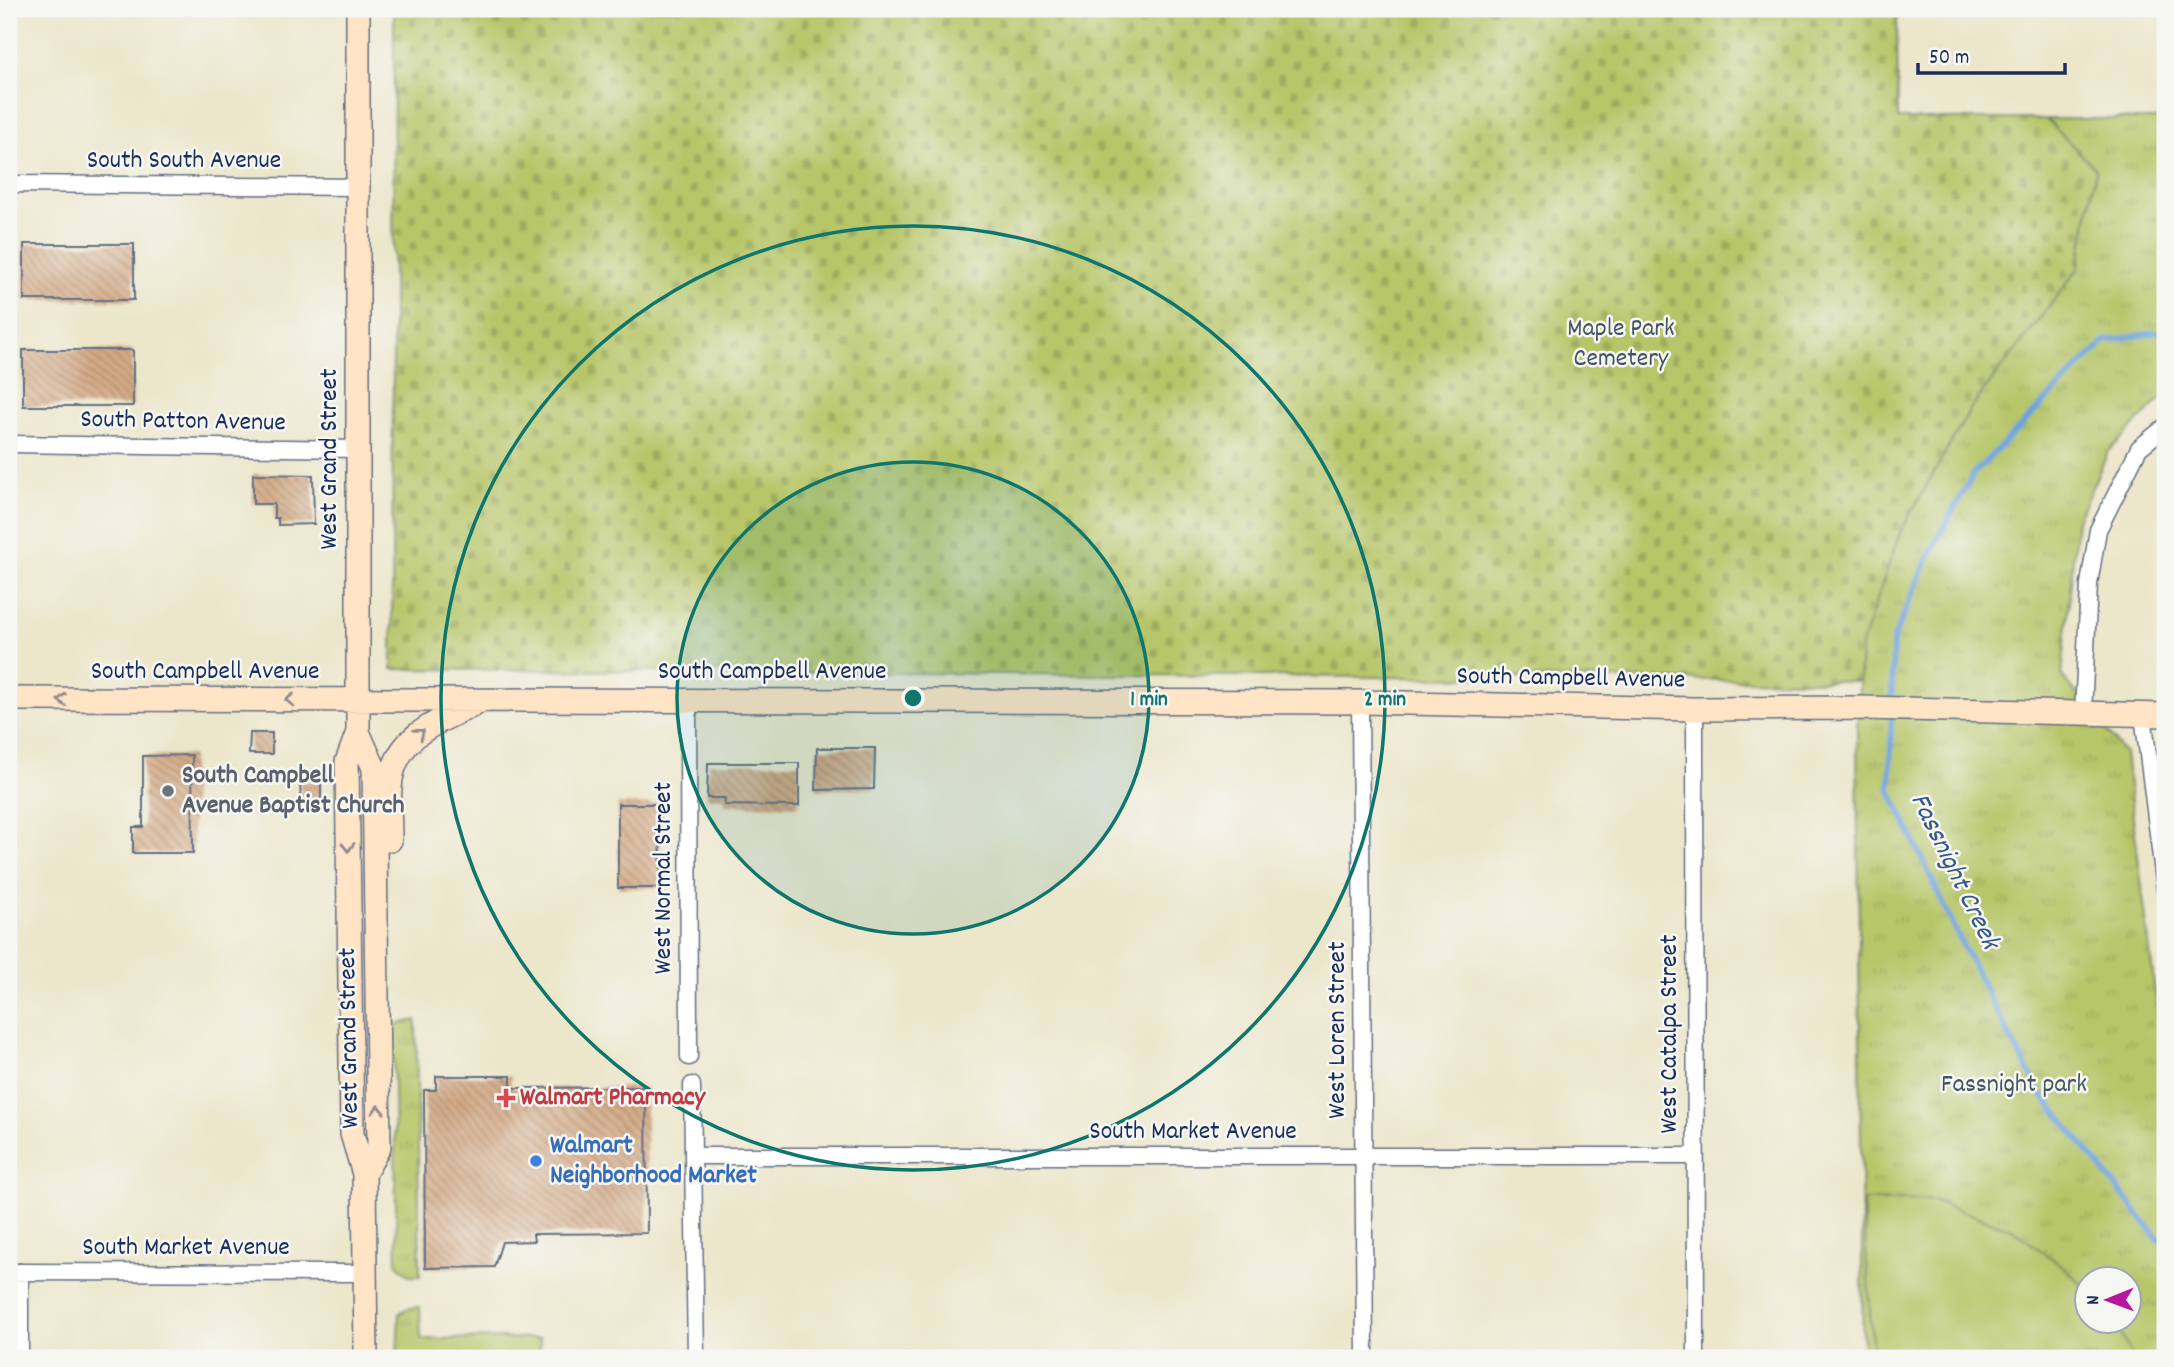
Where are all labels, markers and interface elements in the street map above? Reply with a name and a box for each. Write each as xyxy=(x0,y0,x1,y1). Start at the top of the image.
scale bar xyxy=(1918,32,2066,76)
text: 50 m xyxy=(1929,44,1969,74)
street label: South South Avenue xyxy=(87,143,281,180)
park label: Maple Park Cemetery xyxy=(1567,311,1675,378)
street label: West Grand Street xyxy=(312,368,349,550)
street label: South Patton Avenue xyxy=(80,402,286,442)
street label: South Campbell Avenue xyxy=(91,654,319,691)
street label: South Campbell Avenue xyxy=(658,654,886,691)
street label: South Campbell Avenue xyxy=(1456,659,1686,699)
centre of rings xyxy=(901,686,925,710)
text: 1 min xyxy=(1130,686,1168,716)
text: 2 min xyxy=(1364,686,1406,716)
one-way arrow xyxy=(57,692,67,708)
one-way arrow xyxy=(284,692,295,708)
one-way arrow xyxy=(412,729,425,742)
place label: South Campbell Avenue Baptist Church xyxy=(182,758,404,825)
street label: West Normal Street xyxy=(646,781,683,974)
marker: South Campbell Avenue Baptist Church xyxy=(160,783,176,799)
water label: Fassnight Creek xyxy=(1898,787,2009,959)
one-way arrow xyxy=(341,842,356,853)
street label: West Catalpa Street xyxy=(1652,934,1689,1134)
street label: West Loren Street xyxy=(1320,941,1357,1119)
street label: West Grand Street xyxy=(330,947,370,1129)
park label: Fassnight park xyxy=(1941,1067,2087,1104)
place label: Walmart Pharmacy xyxy=(520,1080,707,1117)
marker: Walmart Pharmacy xyxy=(498,1090,514,1106)
one-way arrow xyxy=(371,1104,386,1115)
street label: South Market Avenue xyxy=(1089,1114,1297,1151)
place label: Walmart Neighborhood Market xyxy=(550,1128,757,1195)
marker: Walmart Neighborhood Market xyxy=(528,1153,544,1169)
street label: South Market Avenue xyxy=(82,1230,290,1267)
north arrow xyxy=(2072,1266,2142,1336)
text: N xyxy=(2081,1295,2108,1305)

